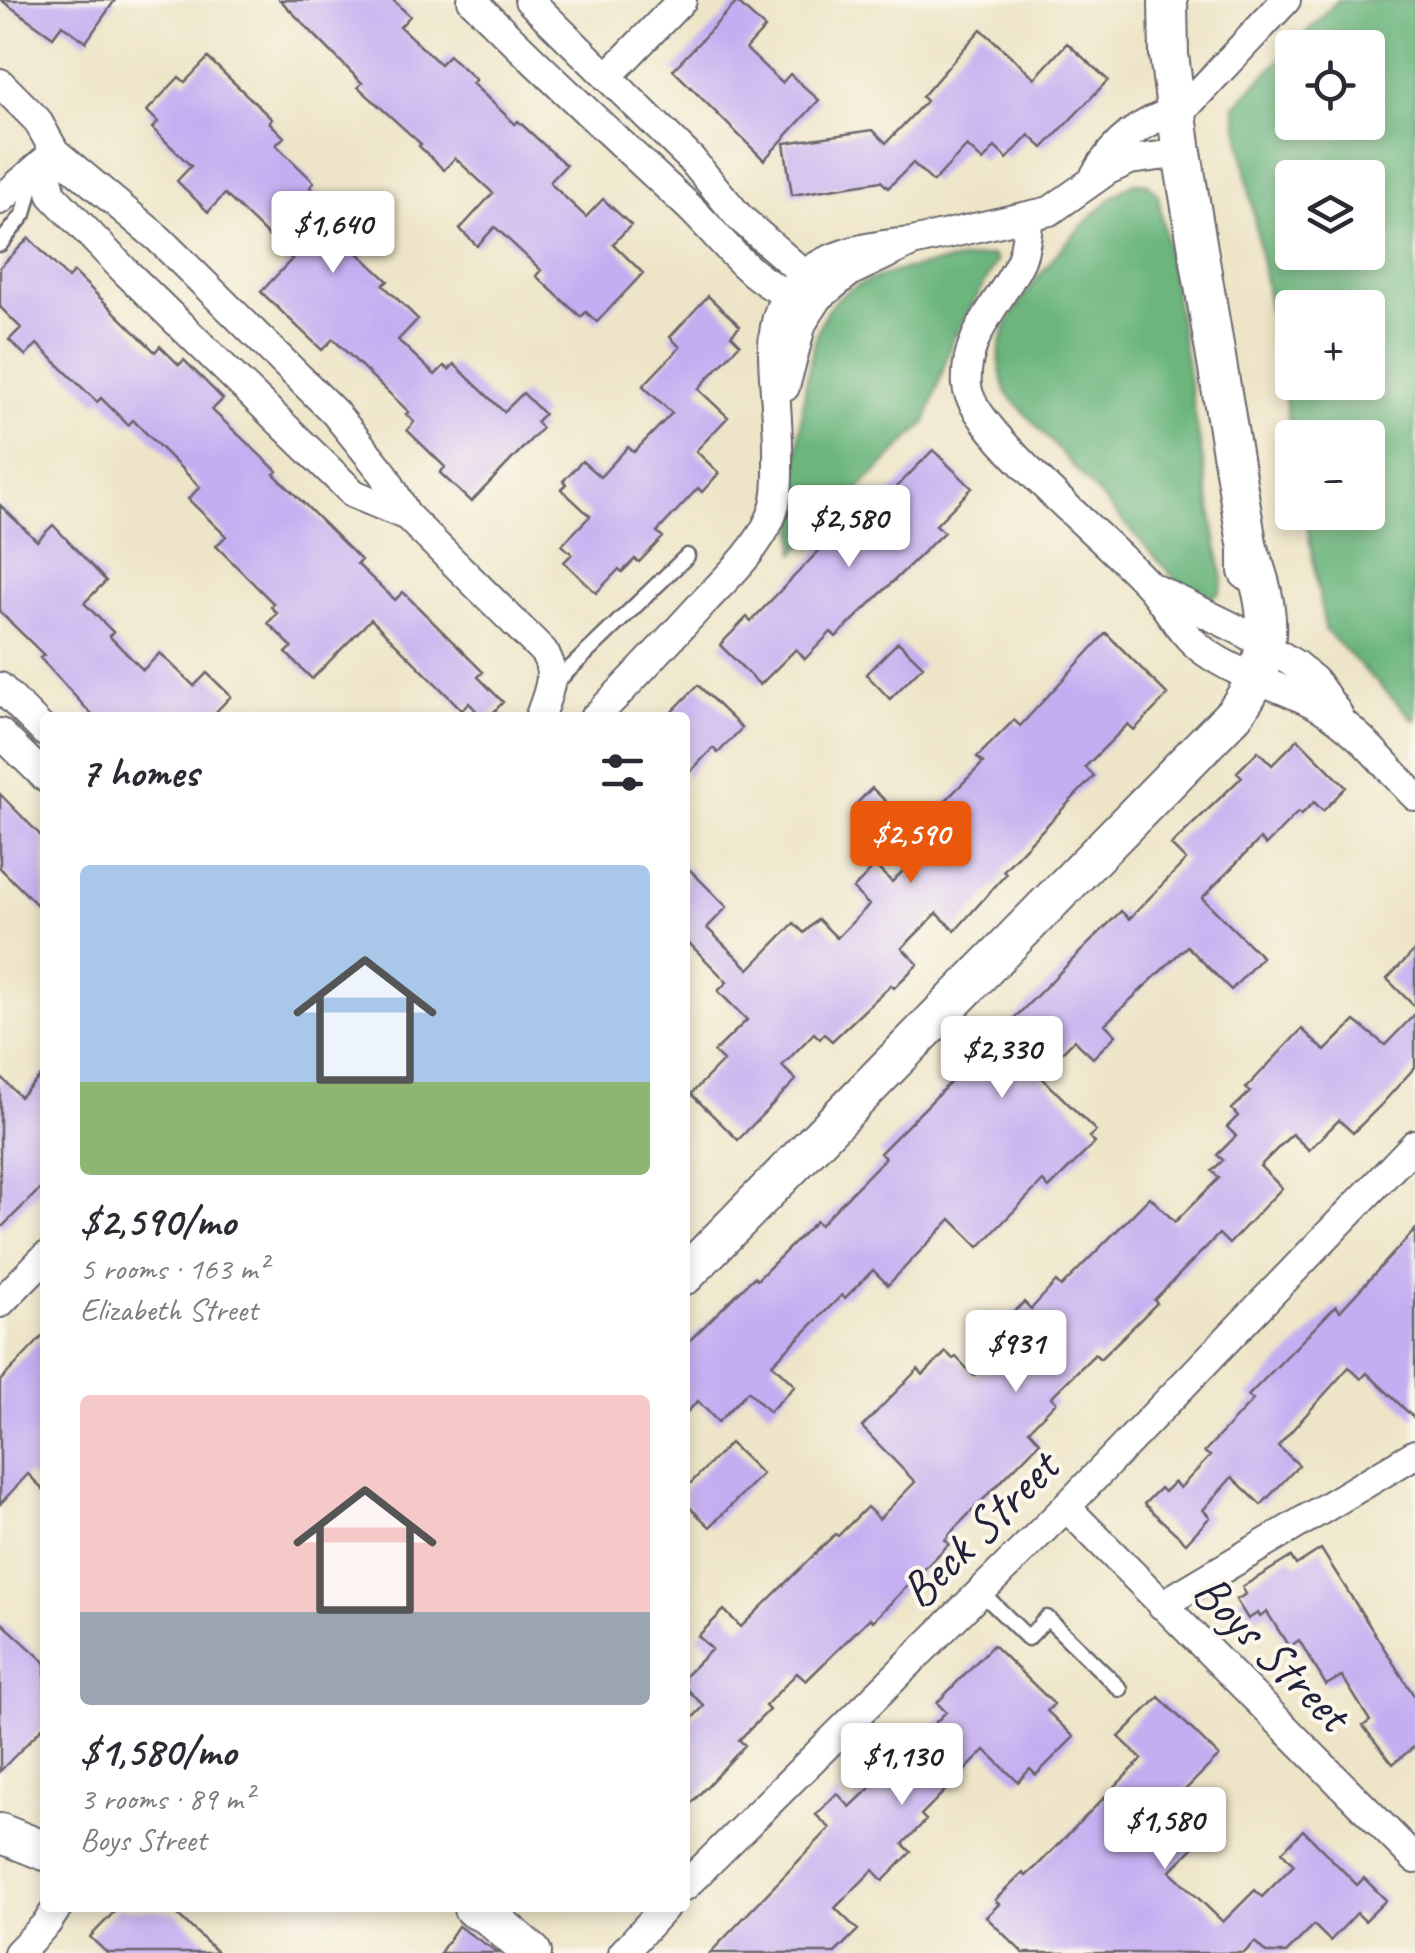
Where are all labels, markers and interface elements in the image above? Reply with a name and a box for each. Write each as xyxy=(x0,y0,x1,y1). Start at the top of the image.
map controls xyxy=(1275,30,1385,530)
button: locate xyxy=(1275,30,1385,140)
button: layers xyxy=(1275,160,1385,270)
pin: $1,640 xyxy=(252,191,414,276)
text: $1,640 xyxy=(293,203,373,244)
button: + xyxy=(1275,290,1385,400)
button: − xyxy=(1275,420,1385,530)
pin: $2,580 xyxy=(768,485,930,570)
text: $2,580 xyxy=(810,497,888,538)
icon: filters xyxy=(595,745,650,800)
text: 7 homes xyxy=(80,746,198,799)
pin: $2,590 xyxy=(830,801,992,886)
text: $2,590 xyxy=(872,813,950,854)
icon: home xyxy=(275,930,455,1110)
pin: $2,330 xyxy=(921,1016,1083,1101)
text: $2,330 xyxy=(963,1028,1041,1069)
text: $2,590/mo xyxy=(80,1195,235,1248)
text: 5 rooms · 163 m² xyxy=(80,1248,267,1289)
text: Elizabeth Street xyxy=(80,1289,257,1330)
pin: $931 xyxy=(957,1310,1075,1395)
text: $931 xyxy=(987,1322,1045,1363)
street label: Beck Street xyxy=(887,1433,1075,1621)
icon: home xyxy=(275,1460,455,1640)
street label: Boys Street xyxy=(1180,1560,1367,1747)
pin: $1,130 xyxy=(821,1723,983,1808)
text: $1,580/mo xyxy=(80,1725,236,1778)
text: $1,130 xyxy=(863,1735,941,1776)
text: 3 rooms · 89 m² xyxy=(80,1778,253,1819)
pin: $1,580 xyxy=(1084,1787,1246,1872)
text: $1,580 xyxy=(1126,1799,1204,1840)
text: Boys Street xyxy=(80,1819,206,1860)

